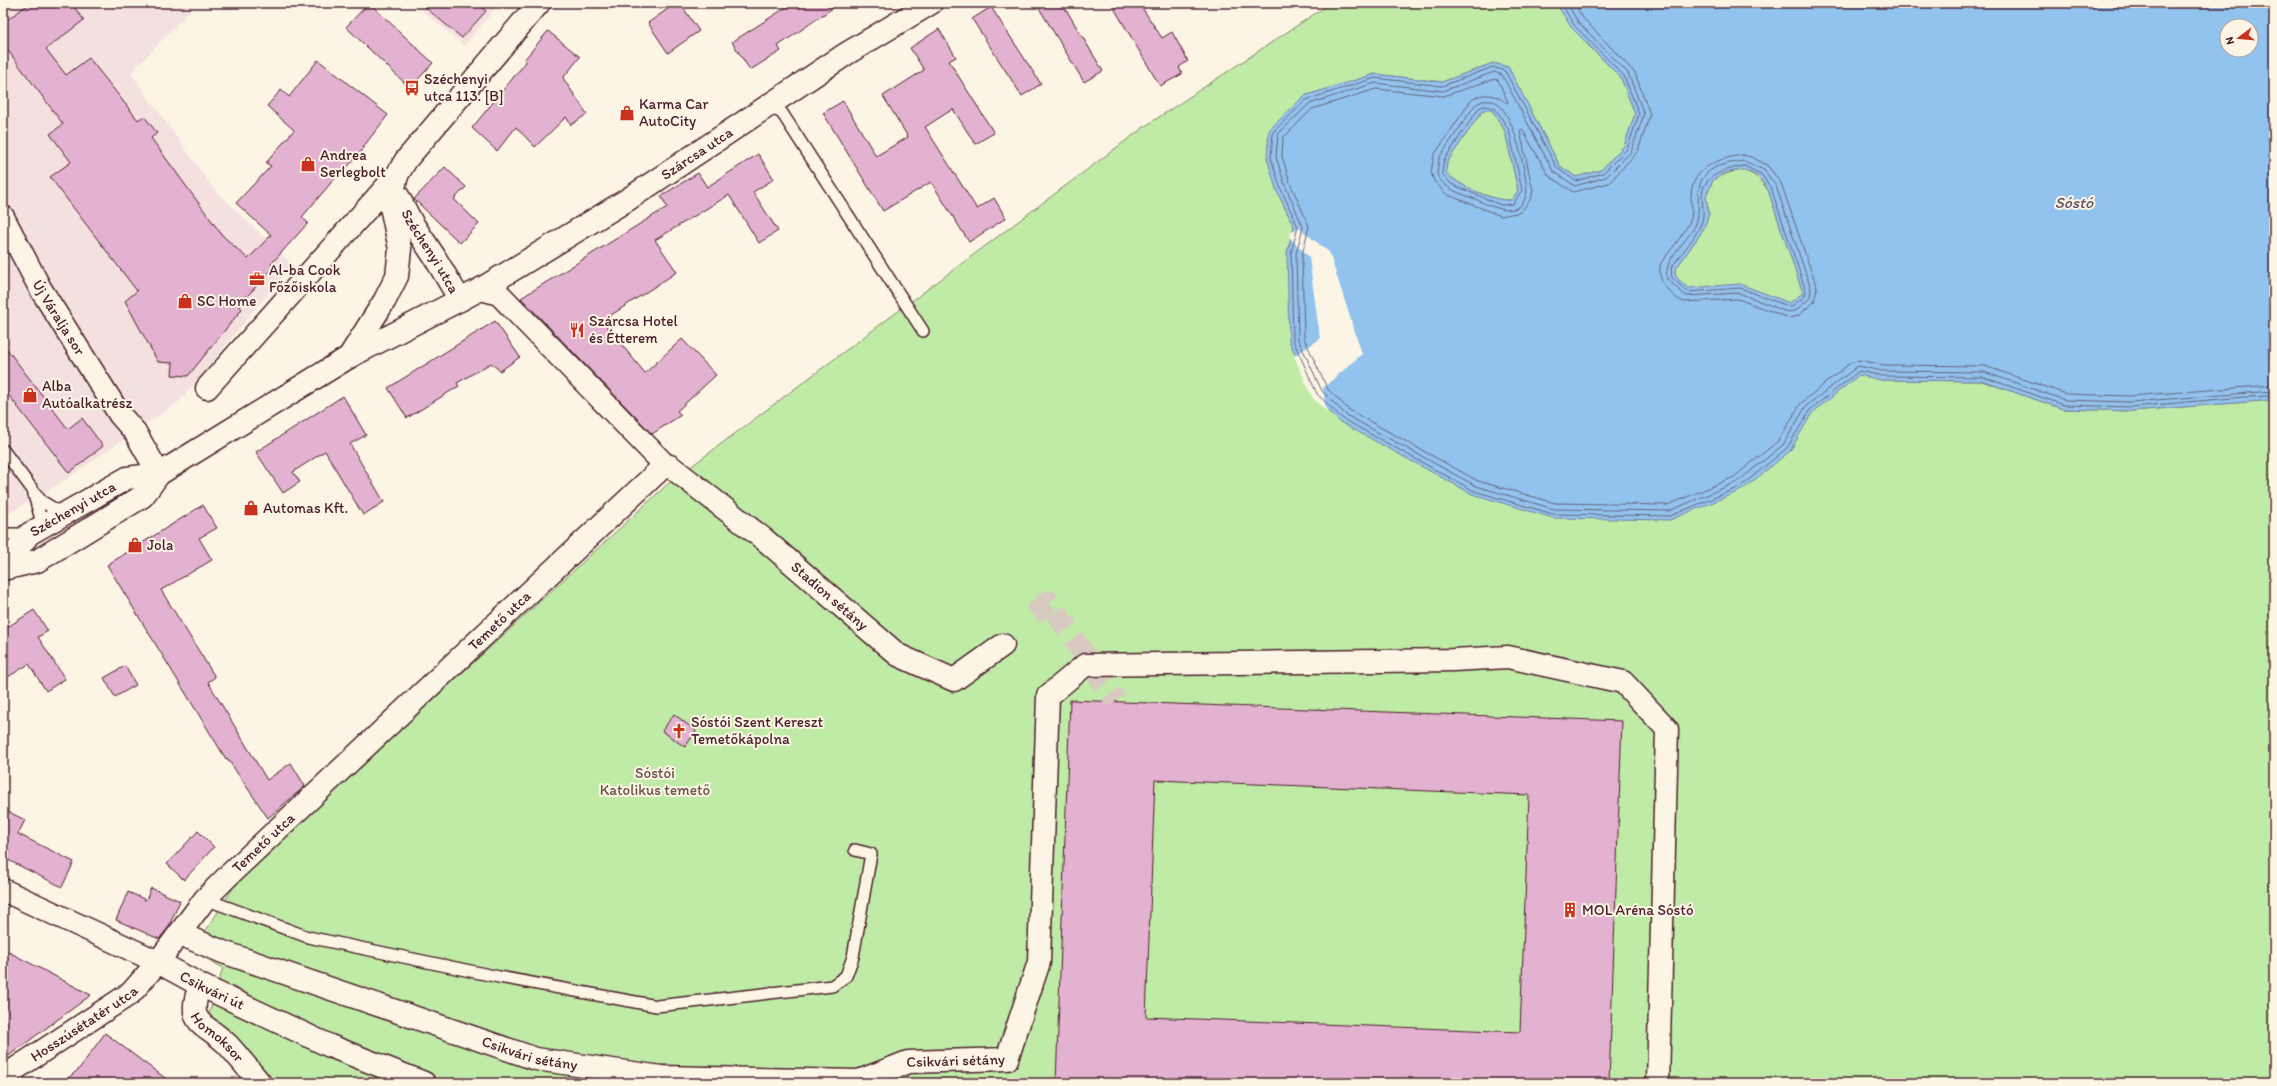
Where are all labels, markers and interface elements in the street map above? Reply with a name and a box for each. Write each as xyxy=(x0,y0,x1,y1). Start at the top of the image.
north arrow xyxy=(2219,18,2259,58)
text: N xyxy=(2223,35,2237,46)
place label: Széchenyi utca 113. [B] xyxy=(424,70,503,105)
bus stop icon: Széchenyi utca 113. [B] xyxy=(403,79,421,97)
place label: Karma Car AutoCity xyxy=(639,95,709,130)
shop icon: Karma Car AutoCity xyxy=(618,104,636,122)
street label: Szárcsa utca xyxy=(658,123,736,184)
place label: Andrea Serlegbolt xyxy=(320,146,386,181)
shop icon: Andrea Serlegbolt xyxy=(299,155,317,173)
water label: Sóstó xyxy=(2055,193,2094,212)
street label: Széchenyi utca xyxy=(397,206,463,297)
place label: Al-ba Cook Főzőiskola xyxy=(269,261,341,296)
office icon: Al-ba Cook Főzőiskola xyxy=(248,270,266,288)
street label: Új Váralja sor xyxy=(28,277,89,359)
shop icon: SC Home xyxy=(176,292,194,310)
place label: SC Home xyxy=(197,292,256,310)
place label: Szárcsa Hotel és Étterem xyxy=(589,312,679,347)
restaurant icon: Szárcsa Hotel és Étterem xyxy=(568,321,586,339)
place label: Alba Autóalkatrész xyxy=(42,377,132,412)
shop icon: Alba Autóalkatrész xyxy=(21,386,39,404)
street label: Széchenyi utca xyxy=(27,477,119,541)
shop icon: Automas Kft. xyxy=(242,499,260,517)
place label: Automas Kft. xyxy=(263,499,348,517)
shop icon: Jola xyxy=(126,536,144,554)
place label: Jola xyxy=(147,536,174,554)
street label: Stadion sétány xyxy=(787,558,872,634)
street label: Temető utca xyxy=(464,587,535,654)
place label: Sóstói Szent Kereszt Temetőkápolna xyxy=(691,713,823,748)
church icon: Sóstói Szent Kereszt Temetőkápolna xyxy=(670,722,688,740)
park label: Sóstói Katolikus temető xyxy=(600,764,710,799)
street label: Temető utca xyxy=(228,809,299,876)
building icon: MOL Aréna Sóstó xyxy=(1561,901,1579,919)
place label: MOL Aréna Sóstó xyxy=(1582,901,1694,919)
street label: Csikvári út xyxy=(177,967,248,1014)
street label: Hosszúsétatér utca xyxy=(27,982,142,1066)
street label: Homoksor xyxy=(187,1009,248,1066)
street label: Csikvári sétány xyxy=(479,1032,579,1074)
street label: Csikvári sétány xyxy=(906,1050,1005,1071)

